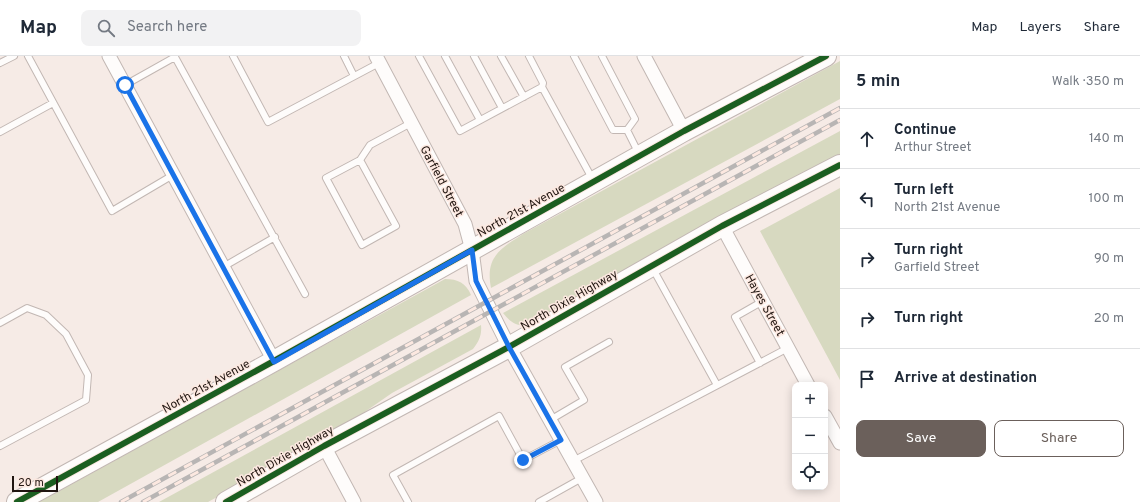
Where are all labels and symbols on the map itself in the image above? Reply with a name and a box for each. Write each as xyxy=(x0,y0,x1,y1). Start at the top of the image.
route start xyxy=(116,76,134,94)
street label: Garfield Street xyxy=(416,143,467,220)
street label: North 21st Avenue xyxy=(475,180,568,242)
street label: North Dixie Highway xyxy=(518,267,621,335)
street label: Hayes Street xyxy=(741,272,788,339)
street label: North 21st Avenue xyxy=(160,356,253,418)
street label: North Dixie Highway xyxy=(234,423,337,491)
route end xyxy=(514,451,532,469)
scale bar xyxy=(12,474,58,493)

